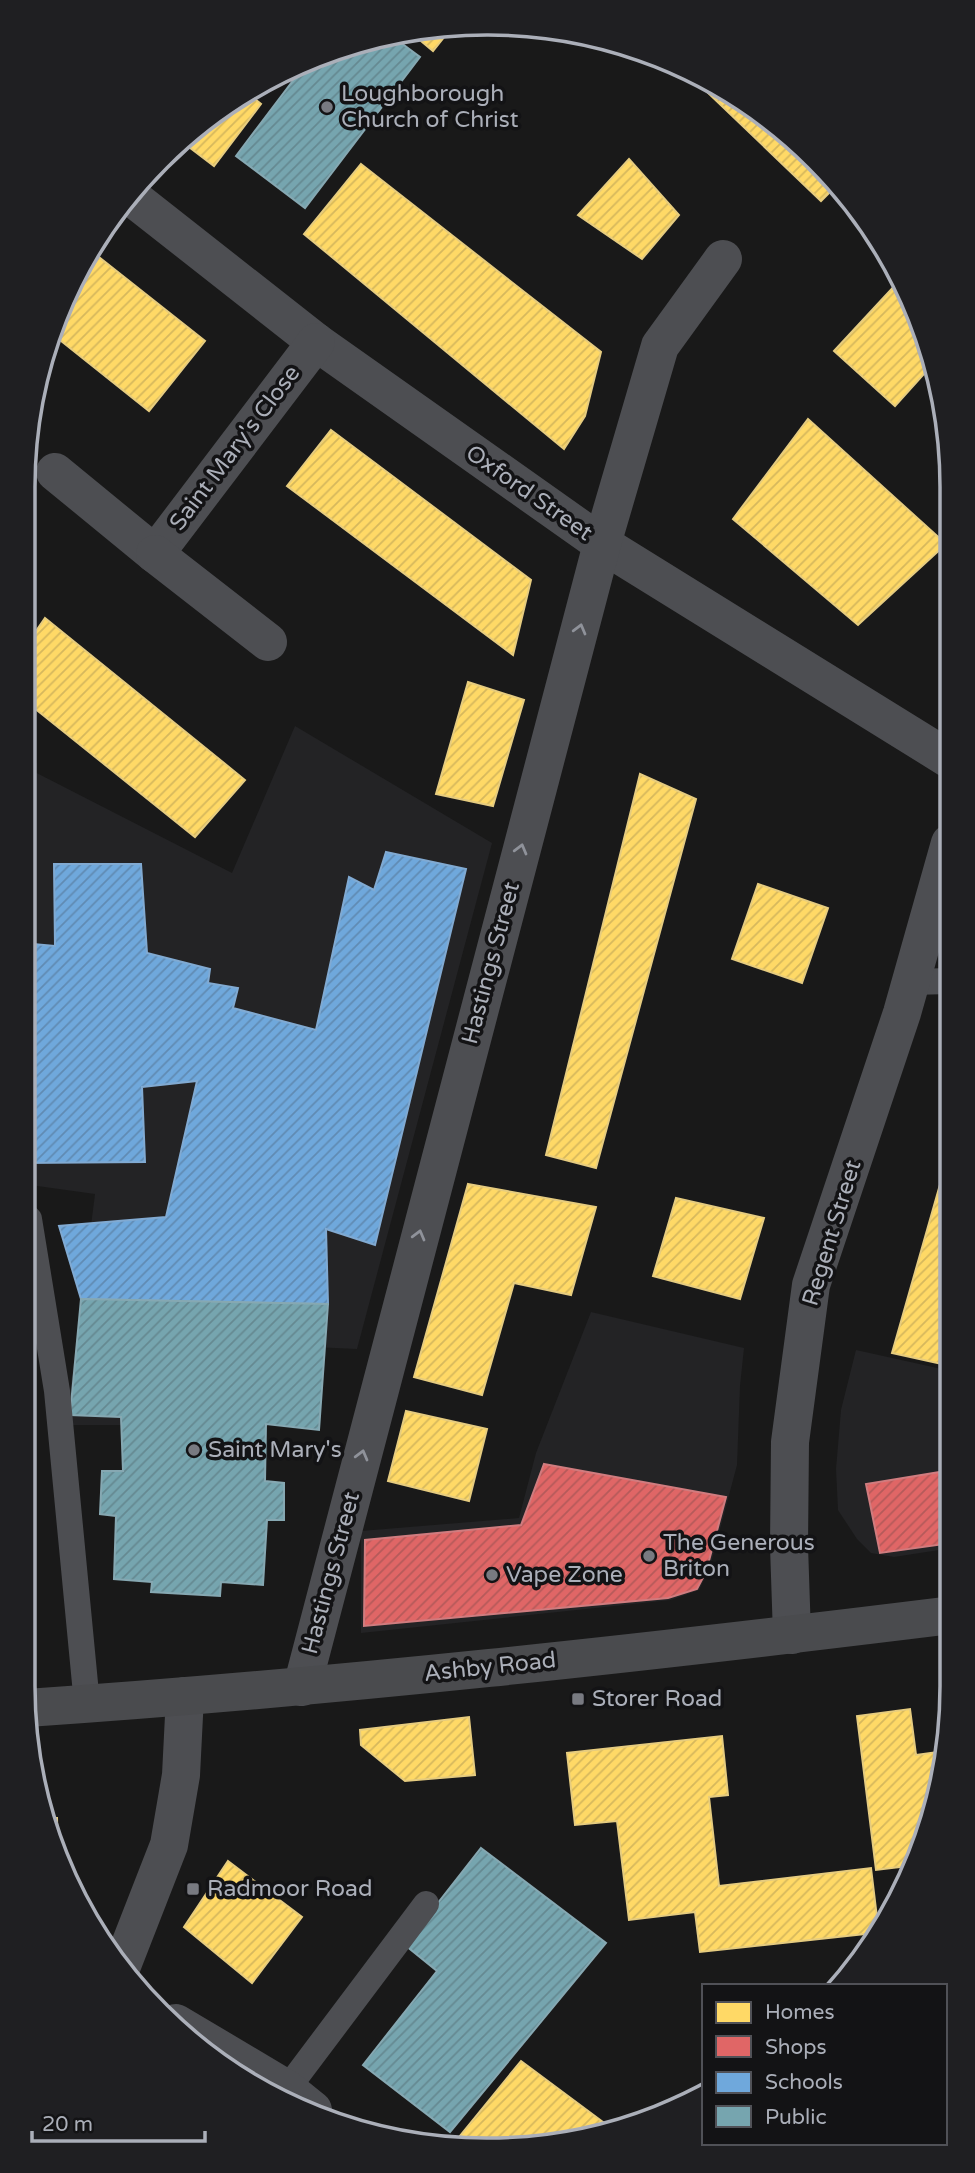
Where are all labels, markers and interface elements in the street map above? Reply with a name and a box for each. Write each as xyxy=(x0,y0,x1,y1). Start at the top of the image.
place label: Loughborough Church of Christ xyxy=(341,80,519,134)
marker: Loughborough Church of Christ xyxy=(319,99,335,115)
street label: Saint Mary's Close xyxy=(164,360,306,536)
street label: Oxford Street xyxy=(460,439,598,547)
one-way arrow xyxy=(571,623,586,635)
one-way arrow xyxy=(513,843,528,855)
street label: Hastings Street xyxy=(456,879,526,1047)
street label: Regent Street xyxy=(797,1156,868,1309)
one-way arrow xyxy=(411,1229,426,1241)
place label: Saint Mary's xyxy=(208,1436,342,1464)
marker: Saint Mary's xyxy=(186,1442,202,1458)
one-way arrow xyxy=(354,1449,368,1461)
street label: Hastings Street xyxy=(296,1489,366,1657)
place label: The Generous Briton xyxy=(663,1529,815,1583)
marker: The Generous Briton xyxy=(641,1548,657,1564)
place label: Vape Zone xyxy=(506,1561,623,1589)
marker: Vape Zone xyxy=(484,1567,500,1583)
street label: Ashby Road xyxy=(423,1646,557,1688)
place label: Storer Road xyxy=(592,1685,722,1713)
marker: Storer Road xyxy=(570,1691,586,1707)
place label: Radmoor Road xyxy=(207,1875,373,1903)
marker: Radmoor Road xyxy=(185,1881,201,1897)
legend xyxy=(702,1984,947,2145)
text: Homes xyxy=(765,2000,835,2025)
text: Shops xyxy=(765,2035,827,2060)
text: Schools xyxy=(765,2070,843,2095)
scale bar xyxy=(32,2100,205,2144)
text: Public xyxy=(765,2105,827,2130)
text: 20 m xyxy=(42,2112,93,2137)

